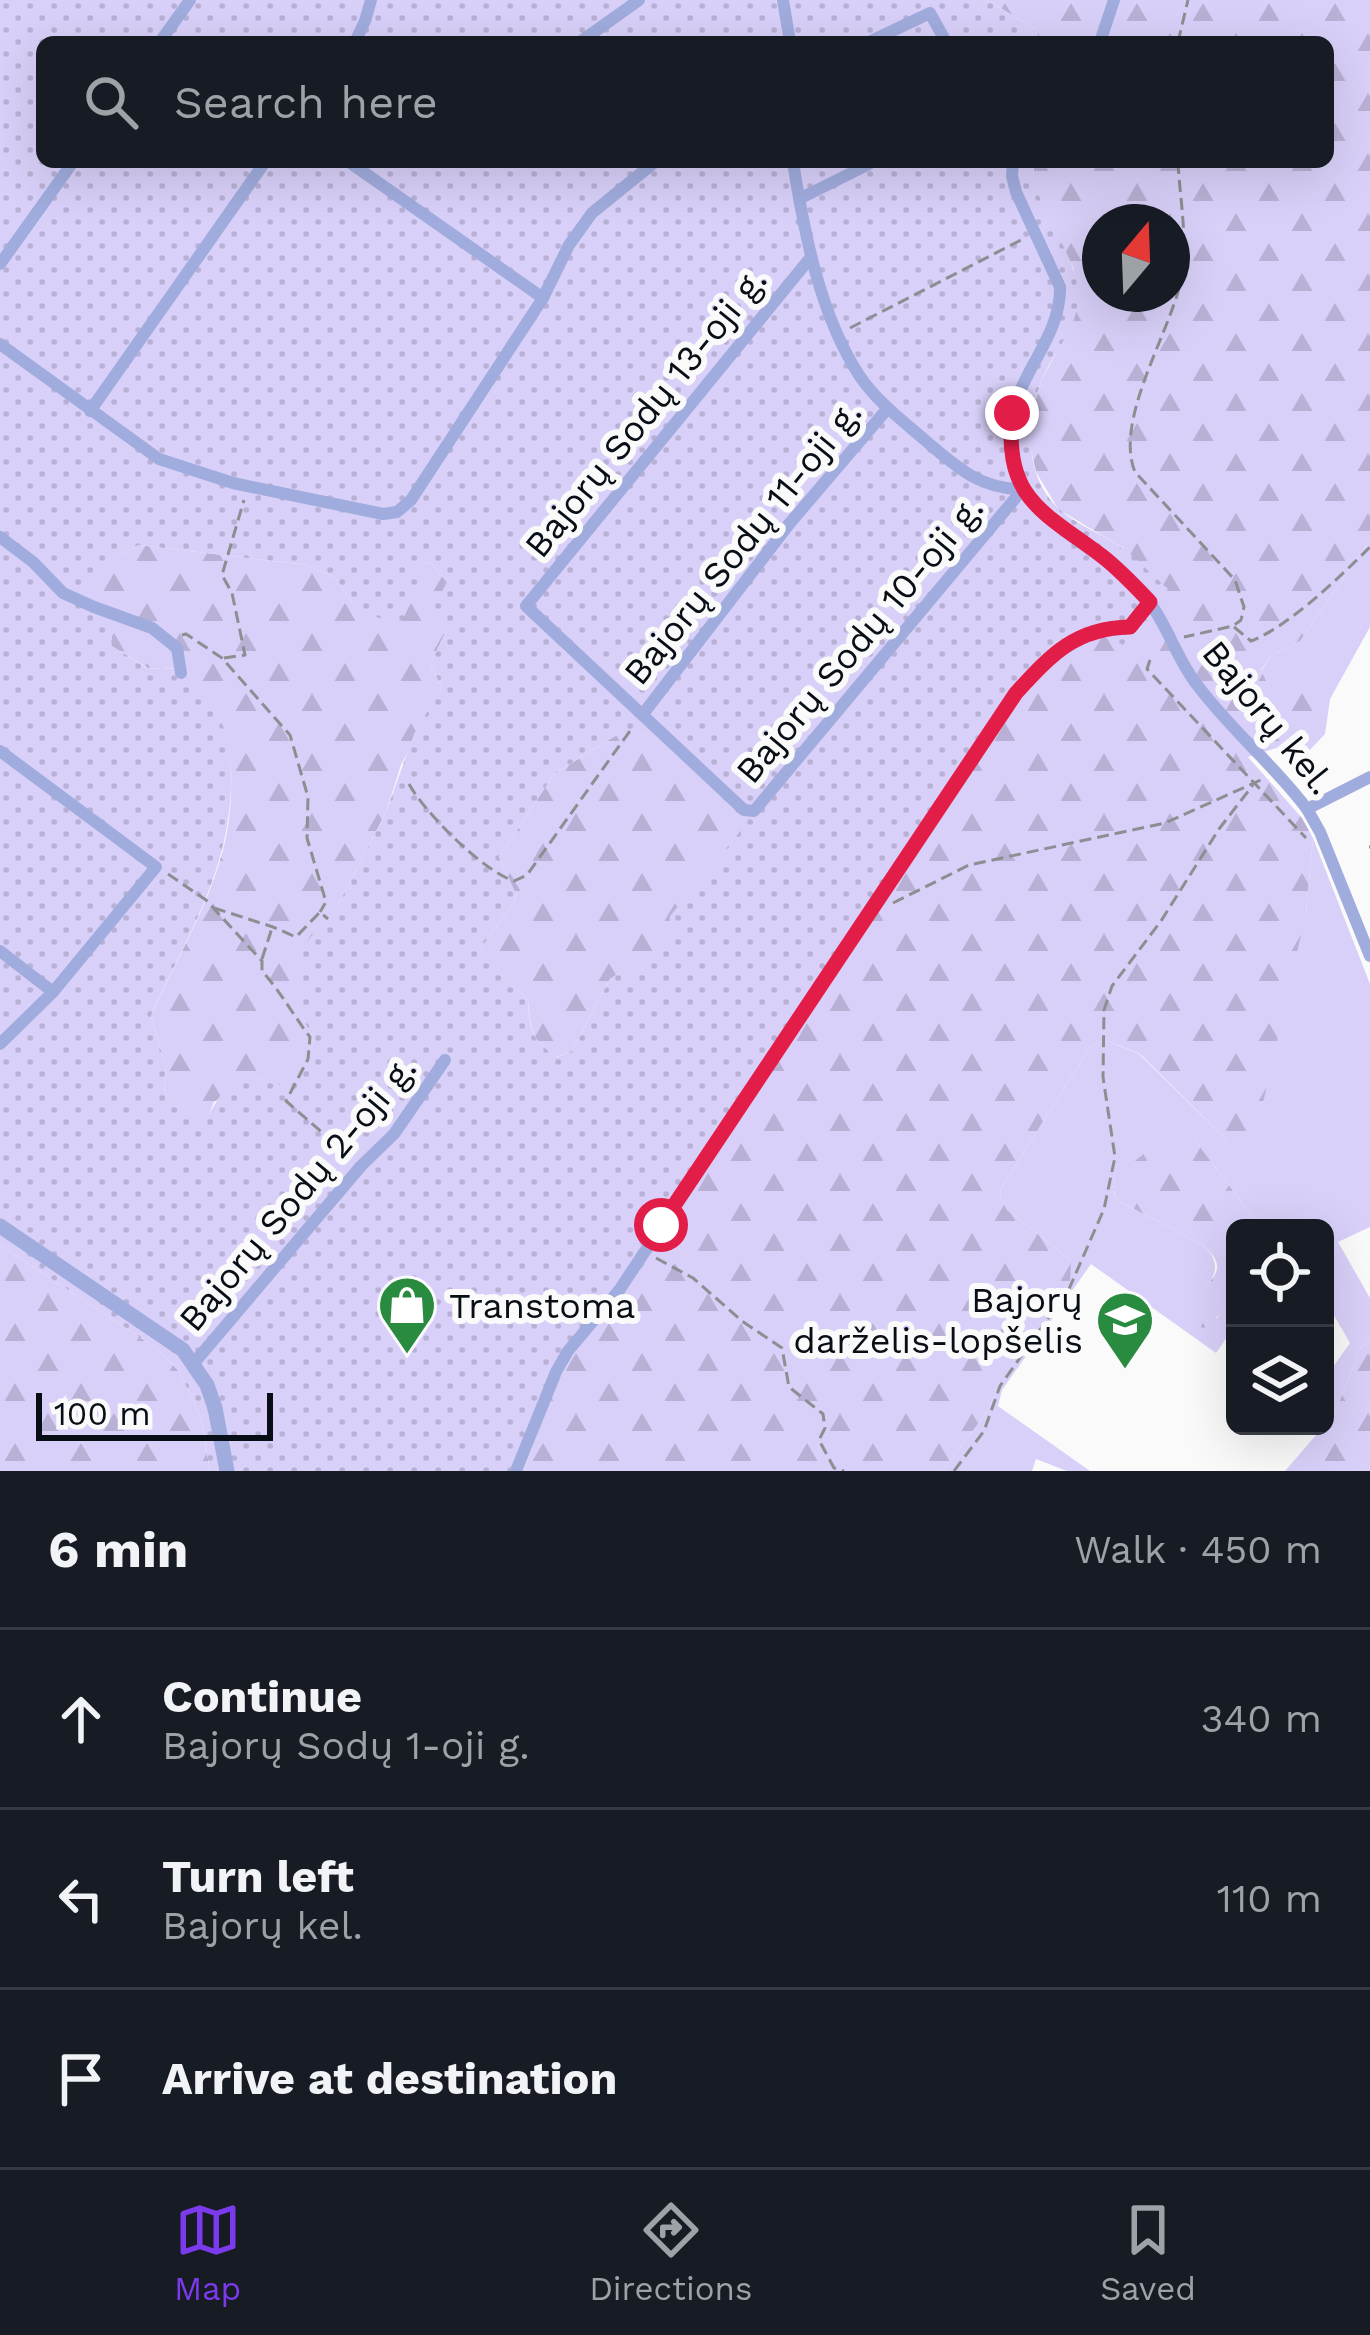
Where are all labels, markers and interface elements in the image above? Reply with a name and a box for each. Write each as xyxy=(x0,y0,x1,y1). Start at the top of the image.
search box xyxy=(36,36,1334,168)
icon: search xyxy=(78,69,144,135)
text: Search here xyxy=(174,76,438,129)
north arrow xyxy=(1082,204,1190,312)
street label: Bajorų Sodų 13-oji g. xyxy=(516,259,776,566)
route end xyxy=(985,386,1039,440)
street label: Bajorų Sodų 11-oji g. xyxy=(615,392,870,693)
street label: Bajorų Sodų 10-oji g. xyxy=(727,488,992,792)
street label: Bajorų kel. xyxy=(1194,632,1343,803)
street label: Bajorų Sodų 2-oji g. xyxy=(170,1047,425,1340)
route start xyxy=(634,1198,688,1252)
map controls xyxy=(1226,1219,1334,1435)
button: locate xyxy=(1226,1219,1334,1327)
shop icon: Transtoma xyxy=(376,1274,438,1356)
place label: Bajorų darželis-lopšelis xyxy=(793,1279,1083,1362)
place label: Transtoma xyxy=(449,1285,635,1327)
school or university icon: Bajorų darželis-lopšelis xyxy=(1094,1289,1156,1371)
button: layers xyxy=(1226,1327,1334,1435)
scale bar xyxy=(36,1387,273,1440)
text: 100 m xyxy=(54,1394,151,1433)
text: 6 min xyxy=(48,1520,188,1579)
text: Walk · 450 m xyxy=(1074,1527,1322,1572)
text: Continue xyxy=(162,1670,362,1723)
icon: ahead xyxy=(48,1686,114,1752)
text: 340 m xyxy=(1201,1696,1322,1741)
text: Bajorų Sodų 1-oji g. xyxy=(162,1723,530,1768)
text: Turn left xyxy=(162,1850,354,1903)
icon: left xyxy=(48,1866,114,1932)
text: 110 m xyxy=(1217,1876,1322,1921)
text: Bajorų kel. xyxy=(162,1903,363,1948)
icon: arrive xyxy=(48,2046,114,2112)
text: Arrive at destination xyxy=(162,2052,617,2105)
tab: Map xyxy=(174,2197,241,2308)
tab: Directions xyxy=(589,2197,752,2308)
tab: Saved xyxy=(1100,2197,1196,2308)

